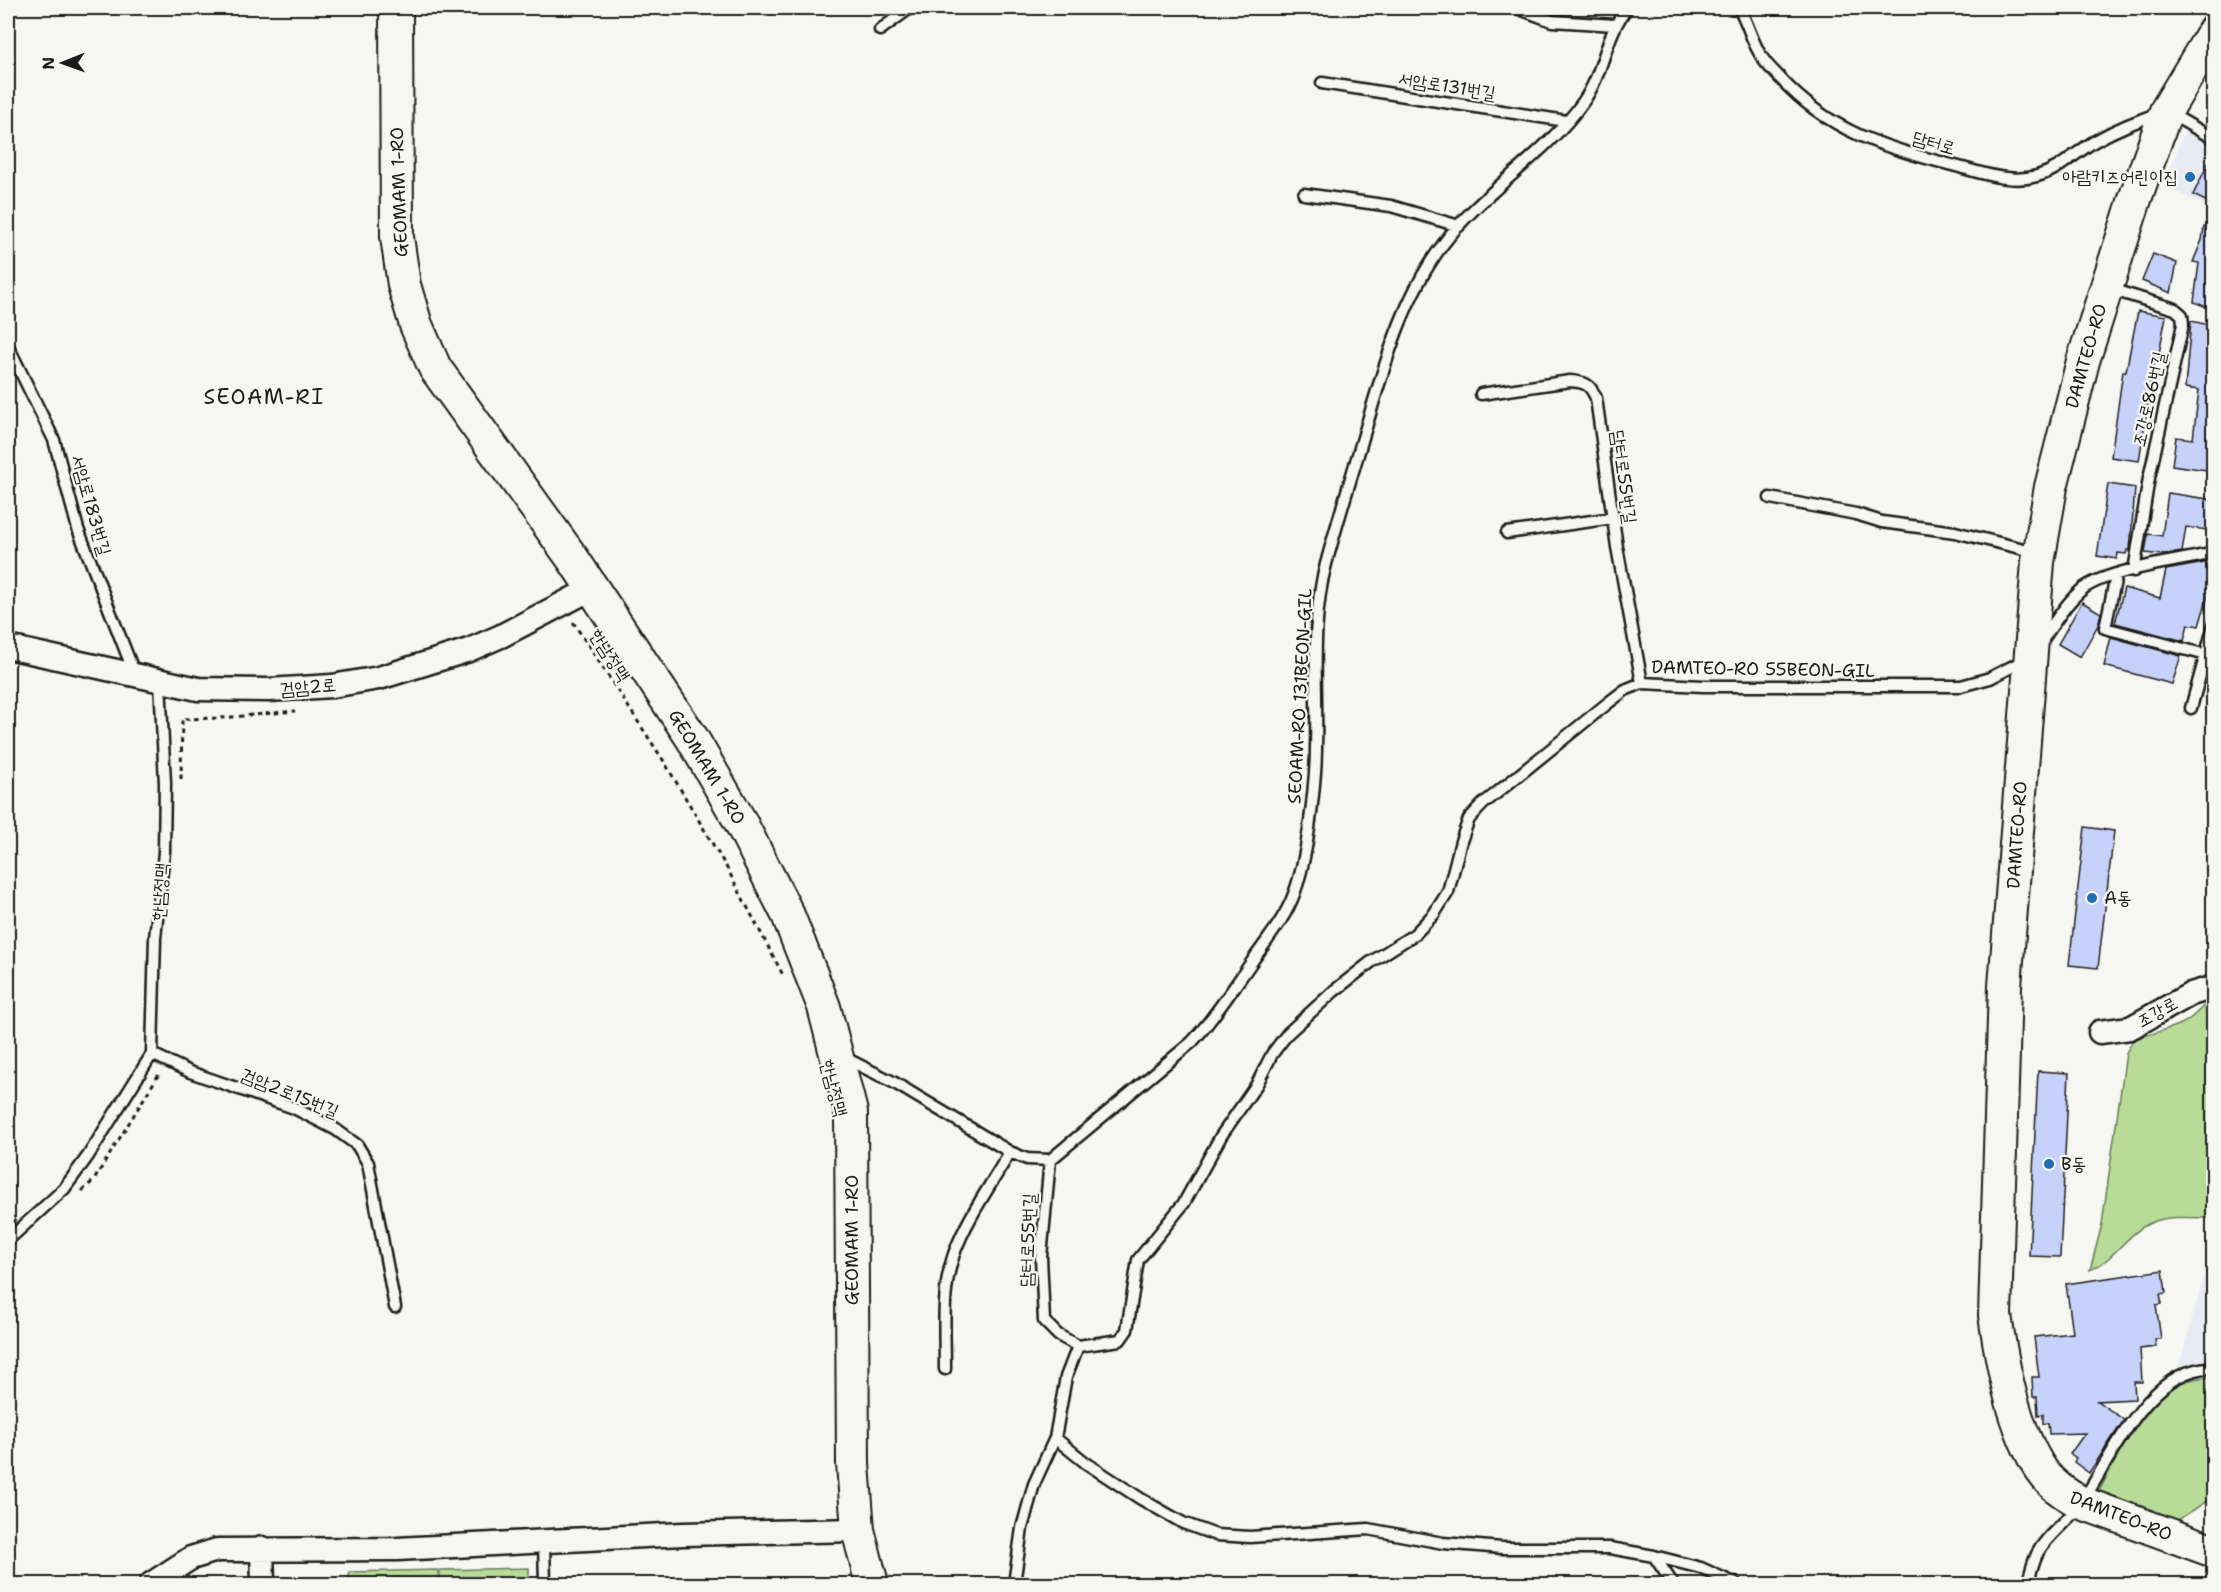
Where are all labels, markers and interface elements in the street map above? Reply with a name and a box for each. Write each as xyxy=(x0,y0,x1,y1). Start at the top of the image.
north arrow xyxy=(33,33,93,93)
text: N xyxy=(38,57,59,70)
street label: 서암로131번길 xyxy=(1397,66,1498,106)
street label: 담터로 xyxy=(1910,125,1958,161)
street label: GEOMAM 1-RO xyxy=(385,126,413,258)
place label: 아람키즈어린이집 xyxy=(2062,165,2178,189)
marker: 아람키즈어린이집 xyxy=(2183,170,2197,184)
street label: DAMTEO-RO xyxy=(2060,301,2112,411)
street label: 조강로86번길 xyxy=(2126,348,2172,449)
district label: SEOAM-RI xyxy=(203,383,325,411)
street label: 담터로55번길 xyxy=(1606,429,1642,526)
street label: 서암로183번길 xyxy=(65,452,117,559)
street label: SEOAM-RO 131BEON-GIL xyxy=(1282,587,1318,804)
street label: 한남정맥 xyxy=(584,624,636,686)
street label: DAMTEO-RO 55BEON-GIL xyxy=(1651,655,1875,683)
street label: 검암2로 xyxy=(279,673,337,701)
street label: GEOMAM 1-RO xyxy=(663,705,751,829)
street label: DAMTEO-RO xyxy=(2001,780,2033,890)
street label: 한남정맥 xyxy=(146,862,174,922)
place label: A동 xyxy=(2104,886,2132,910)
marker: A동 xyxy=(2085,891,2099,905)
street label: 조강로 xyxy=(2132,991,2182,1033)
street label: 한남정맥 xyxy=(815,1057,853,1119)
street label: 검암2로15번길 xyxy=(238,1063,343,1124)
place label: B동 xyxy=(2061,1152,2086,1176)
marker: B동 xyxy=(2042,1157,2056,1171)
street label: GEOMAM 1-RO xyxy=(840,1175,864,1305)
street label: 담터로55번길 xyxy=(1014,1192,1042,1287)
street label: DAMTEO-RO xyxy=(2066,1485,2176,1547)

